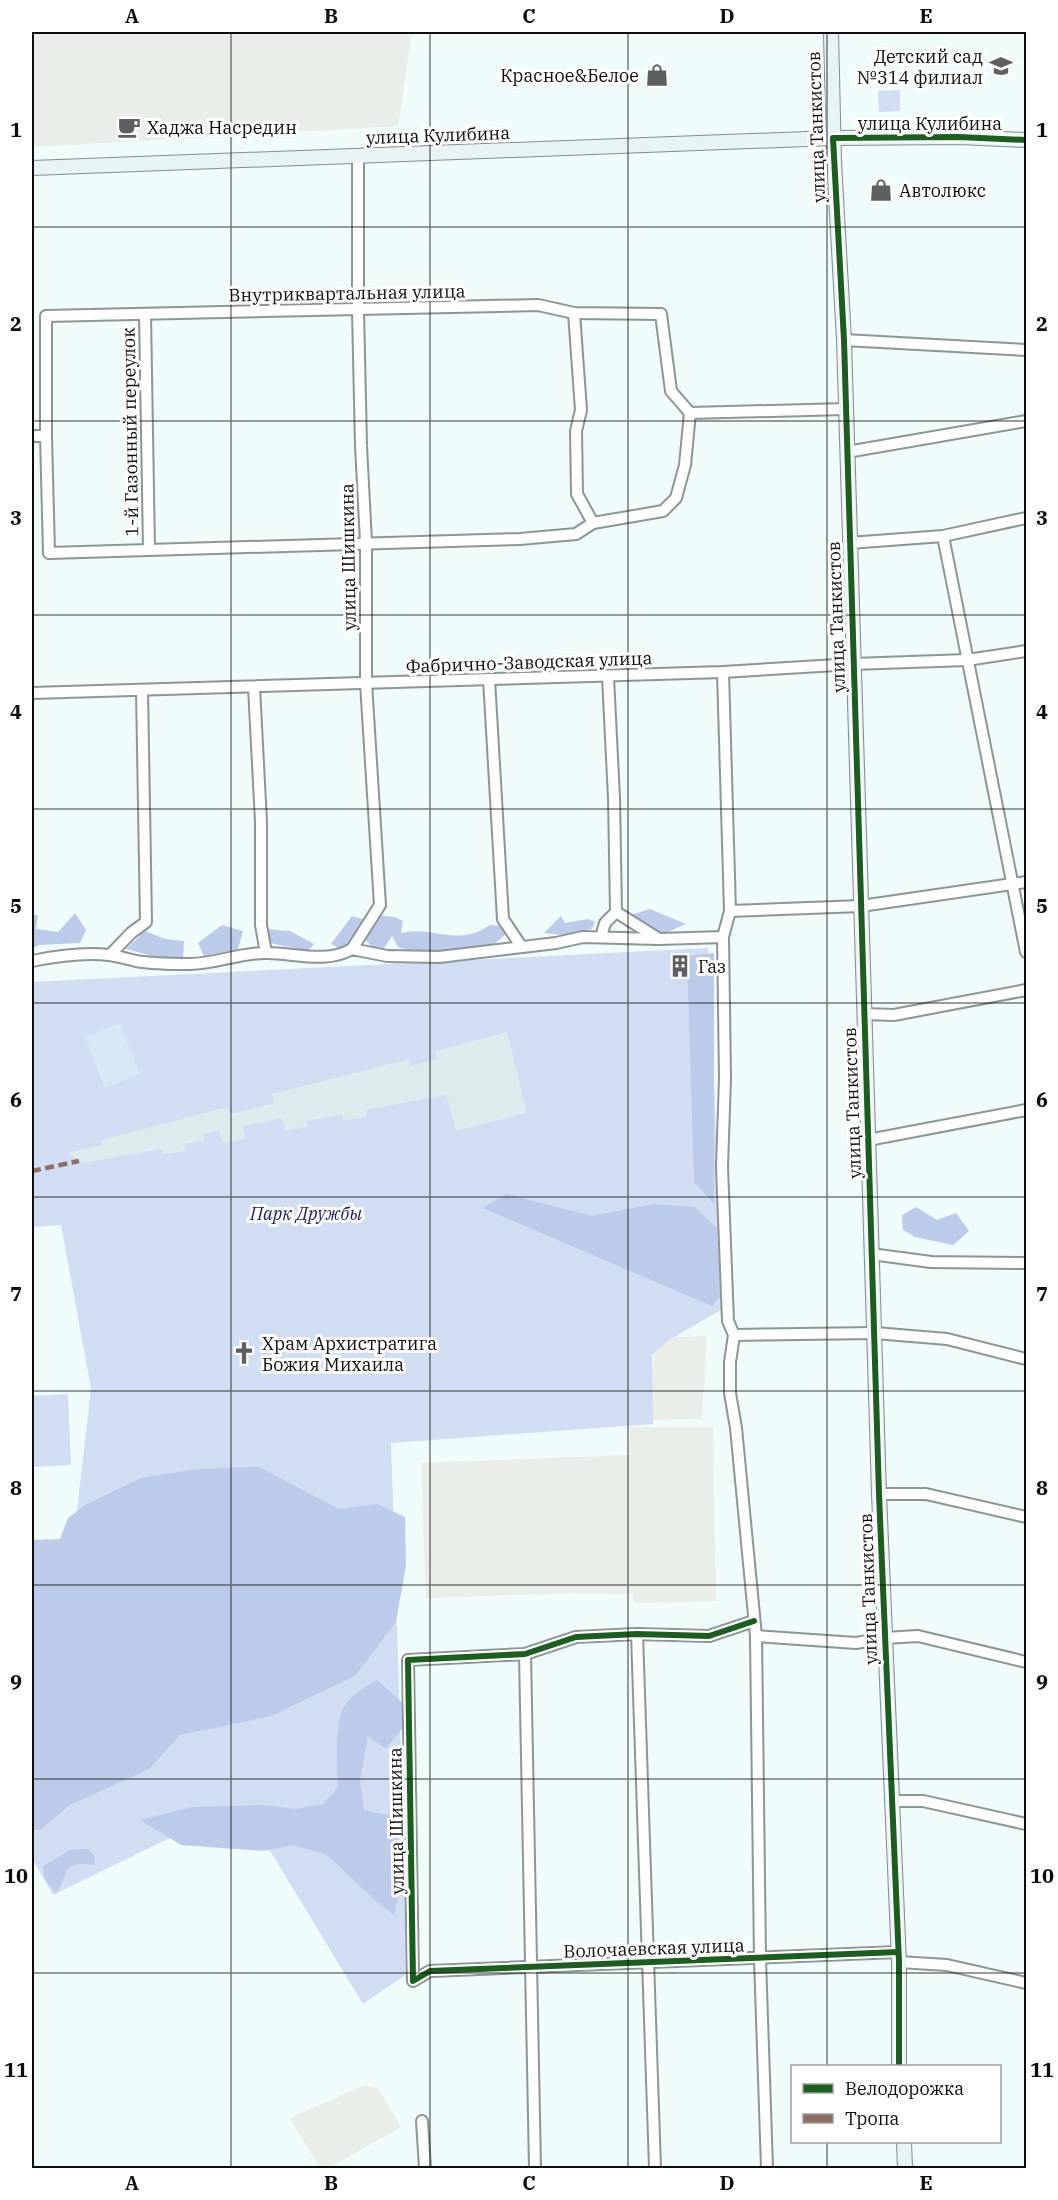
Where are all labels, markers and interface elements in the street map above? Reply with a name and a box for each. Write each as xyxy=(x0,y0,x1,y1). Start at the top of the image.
text: A xyxy=(125,2,139,29)
text: B xyxy=(324,2,338,29)
text: C xyxy=(522,2,536,29)
text: D xyxy=(719,2,735,29)
text: E xyxy=(919,2,933,29)
place label: Детский сад №314 филиал xyxy=(857,45,983,89)
street label: улица Танкистов xyxy=(802,51,830,203)
school or university icon: Детский сад №314 филиал xyxy=(988,53,1014,79)
shop icon: Красное&Белое xyxy=(644,62,670,88)
place label: Красное&Белое xyxy=(500,64,639,87)
street label: улица Кулибина xyxy=(858,112,1002,135)
cafe icon: Хаджа Насредин xyxy=(116,114,142,140)
text: 1 xyxy=(10,116,22,143)
place label: Хаджа Насредин xyxy=(147,116,297,139)
text: 1 xyxy=(1036,116,1048,143)
street label: улица Кулибина xyxy=(366,121,511,149)
shop icon: Автолюкс xyxy=(868,177,894,203)
place label: Автолюкс xyxy=(899,179,986,202)
street label: Внутриквартальная улица xyxy=(228,279,466,307)
text: 2 xyxy=(10,310,22,337)
text: 2 xyxy=(1036,310,1048,337)
street label: 1-й Газонный переулок xyxy=(117,327,143,537)
street label: улица Шишкина xyxy=(335,483,361,631)
text: 3 xyxy=(10,504,22,531)
text: 3 xyxy=(1036,504,1048,531)
street label: улица Танкистов xyxy=(822,541,850,693)
street label: Фабрично-Заводская улица xyxy=(405,646,653,678)
text: 4 xyxy=(10,698,22,725)
text: 4 xyxy=(1036,698,1048,725)
text: 5 xyxy=(10,892,22,919)
text: 5 xyxy=(1036,892,1048,919)
building icon: Газ xyxy=(667,953,693,979)
place label: Газ xyxy=(698,955,726,978)
street label: улица Танкистов xyxy=(838,1027,866,1179)
text: 6 xyxy=(10,1086,22,1113)
text: 6 xyxy=(1036,1086,1048,1113)
park label: Парк Дружбы xyxy=(249,1202,362,1225)
text: 7 xyxy=(10,1280,22,1307)
text: 7 xyxy=(1036,1280,1048,1307)
place label: Храм Архистратига Божия Михаила xyxy=(262,1332,437,1376)
church icon: Храм Архистратига Божия Михаила xyxy=(231,1340,257,1366)
text: 8 xyxy=(10,1474,22,1501)
text: 8 xyxy=(1036,1474,1048,1501)
street label: улица Танкистов xyxy=(854,1513,882,1665)
text: 9 xyxy=(10,1668,22,1695)
text: 9 xyxy=(1036,1668,1048,1695)
street label: улица Шишкина xyxy=(383,1747,409,1895)
text: 10 xyxy=(4,1862,28,1889)
text: 10 xyxy=(1030,1862,1054,1889)
street label: Волочаевская улица xyxy=(563,1933,745,1963)
text: 11 xyxy=(4,2056,28,2083)
text: 11 xyxy=(1030,2056,1054,2083)
legend xyxy=(791,2065,1001,2143)
text: Велодорожка xyxy=(845,2077,964,2100)
text: Тропа xyxy=(845,2107,900,2130)
text: A xyxy=(125,2169,139,2196)
text: B xyxy=(324,2169,338,2196)
text: C xyxy=(522,2169,536,2196)
text: D xyxy=(719,2169,735,2196)
text: E xyxy=(919,2169,933,2196)

